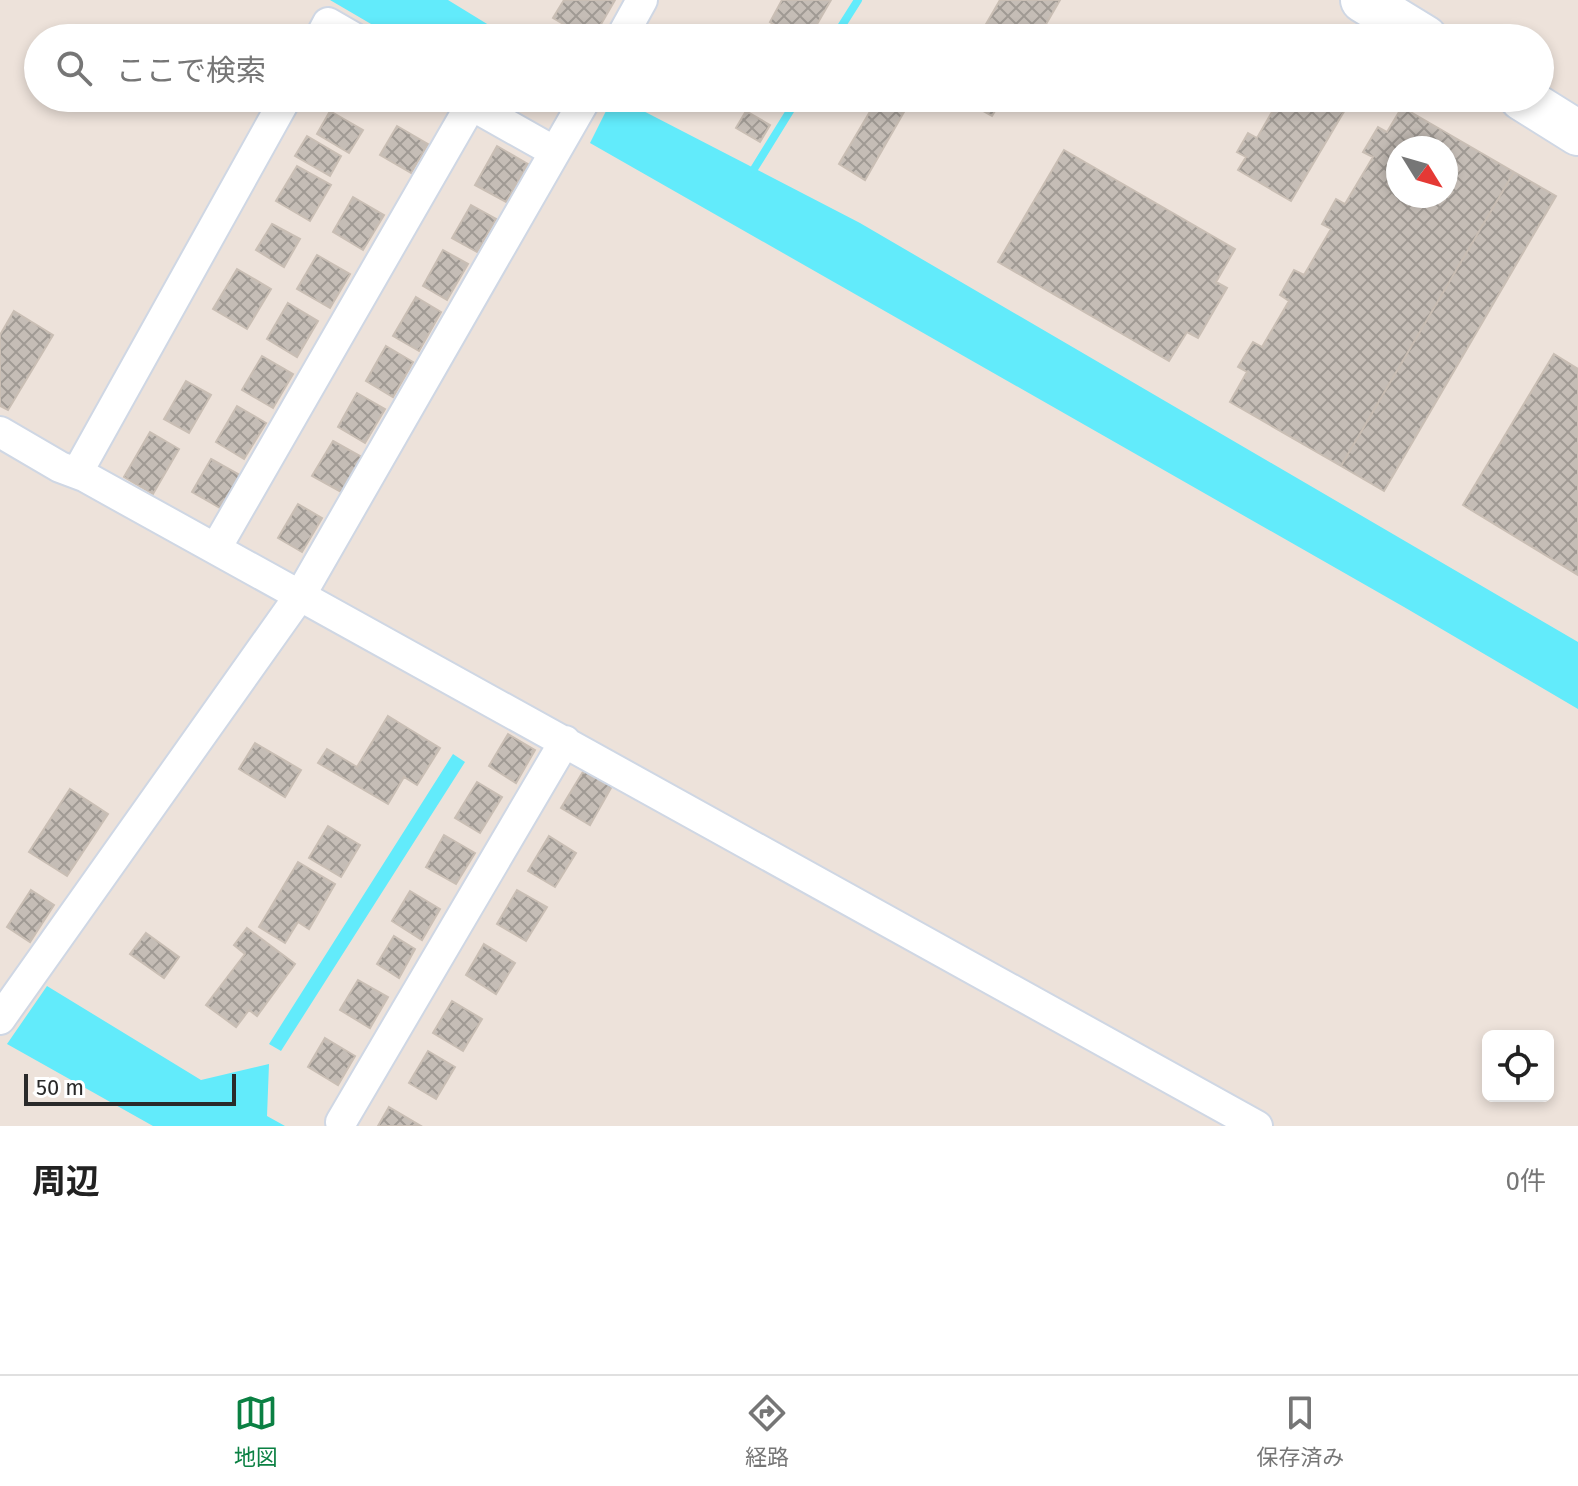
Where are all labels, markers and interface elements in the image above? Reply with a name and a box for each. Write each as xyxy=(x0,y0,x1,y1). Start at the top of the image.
search box xyxy=(24,24,1554,112)
icon: search xyxy=(52,46,96,90)
text: ここで検索 xyxy=(116,53,266,89)
north arrow xyxy=(1386,136,1458,208)
map controls xyxy=(1482,1030,1554,1102)
button: locate xyxy=(1482,1030,1554,1102)
scale bar xyxy=(24,1070,236,1106)
text: 50 m xyxy=(36,1074,84,1101)
text: 周辺 xyxy=(32,1161,100,1202)
text: 0件 xyxy=(1505,1166,1546,1197)
tab: 地図 xyxy=(234,1391,278,1471)
tab: 経路 xyxy=(745,1391,789,1471)
tab: 保存済み xyxy=(1256,1391,1344,1471)

